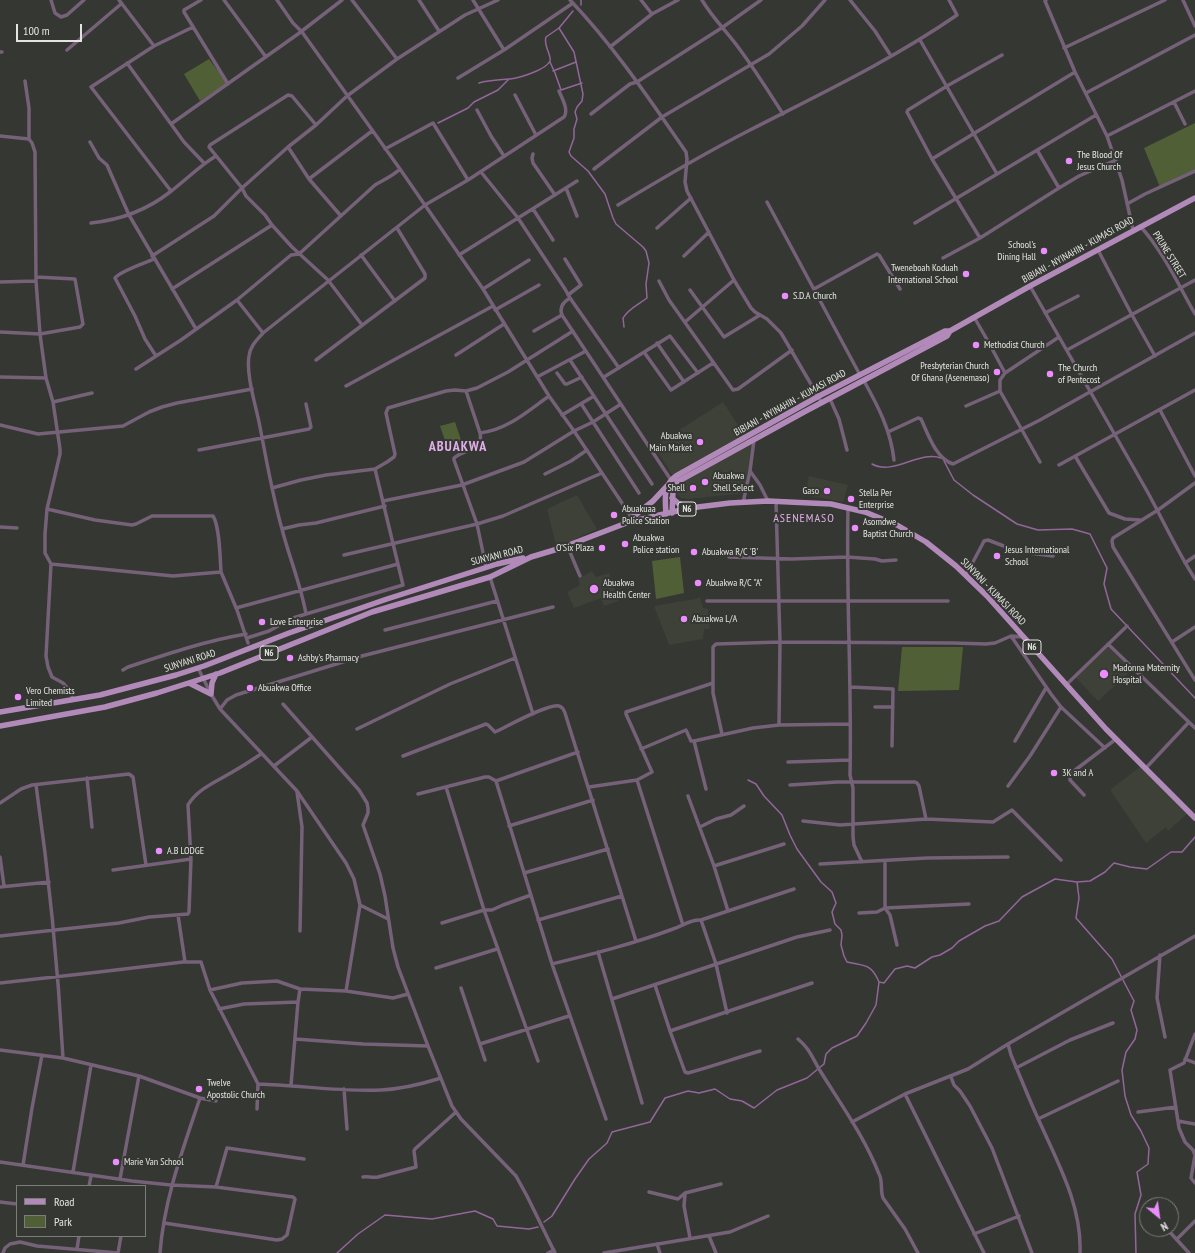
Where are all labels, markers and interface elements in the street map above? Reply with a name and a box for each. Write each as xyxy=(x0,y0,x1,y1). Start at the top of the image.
scale bar xyxy=(18,16,84,42)
text: 100 m xyxy=(23,23,50,38)
place label: The Blood Of Jesus Church xyxy=(1077,149,1122,172)
marker: The Blood Of Jesus Church xyxy=(1064,156,1074,166)
street label: BIBIANI - NYINAHIN - KUMASI ROAD xyxy=(1020,214,1136,286)
street label: PRUNE STREET xyxy=(1150,229,1188,281)
place label: School's Dining Hall xyxy=(997,239,1036,262)
marker: School's Dining Hall xyxy=(1039,246,1049,256)
place label: Tweneboah Koduah International School xyxy=(888,262,958,286)
marker: Tweneboah Koduah International School xyxy=(961,269,971,279)
place label: S.D.A Church xyxy=(793,290,837,302)
marker: S.D.A Church xyxy=(780,291,790,301)
place label: Methodist Church xyxy=(984,339,1045,351)
marker: Methodist Church xyxy=(971,340,981,350)
place label: Presbyterian Church Of Ghana (Asenemaso) xyxy=(911,360,989,384)
place label: The Church of Pentecost xyxy=(1058,362,1100,386)
street label: BIBIANI - NYINAHIN - KUMASI ROAD xyxy=(732,367,848,439)
marker: Presbyterian Church Of Ghana (Asenemaso) xyxy=(992,367,1002,377)
marker: The Church of Pentecost xyxy=(1045,369,1055,379)
place label: Abuakwa Main Market xyxy=(649,430,692,454)
marker: Abuakwa Main Market xyxy=(695,437,705,447)
district label: ABUAKWA xyxy=(429,439,487,455)
place label: Abuakwa Shell Select xyxy=(713,470,754,494)
marker: Abuakwa Shell Select xyxy=(700,477,710,487)
place label: Shell xyxy=(668,482,685,494)
marker: Shell xyxy=(688,483,698,493)
place label: Gaso xyxy=(802,485,819,497)
marker: Gaso xyxy=(822,486,832,496)
place label: Stella Per Enterprise xyxy=(859,487,894,510)
marker: Stella Per Enterprise xyxy=(846,494,856,504)
road number: N6 xyxy=(678,502,696,516)
place label: Abuakuaa Police Station xyxy=(622,503,669,526)
marker: Abuakuaa Police Station xyxy=(609,510,619,520)
district label: ASENEMASO xyxy=(773,512,835,526)
place label: Asomdwe Baptist Church xyxy=(863,516,913,540)
marker: Asomdwe Baptist Church xyxy=(850,523,860,533)
place label: Abuakwa Police station xyxy=(633,532,679,556)
marker: Abuakwa Police station xyxy=(620,539,630,549)
place label: O'Six Plaza xyxy=(556,542,594,554)
marker: O'Six Plaza xyxy=(597,543,607,553)
street label: SUNYANI ROAD xyxy=(470,544,524,568)
place label: Jesus International School xyxy=(1005,544,1069,568)
place label: Abuakwa R/C 'B' xyxy=(702,546,758,558)
marker: Abuakwa R/C 'B' xyxy=(689,547,699,557)
marker: Jesus International School xyxy=(992,551,1002,561)
street label: SUNYANI - KUMASI ROAD xyxy=(958,556,1028,628)
place label: Abuakwa Health Center xyxy=(603,577,650,600)
place label: Abuakwa R/C "A" xyxy=(706,577,762,589)
marker: Abuakwa R/C "A" xyxy=(693,578,703,588)
marker: Abuakwa Health Center xyxy=(588,583,600,595)
place label: Abuakwa L/A xyxy=(692,613,737,625)
marker: Abuakwa L/A xyxy=(679,614,689,624)
place label: Love Enterprise xyxy=(270,616,323,628)
marker: Love Enterprise xyxy=(257,617,267,627)
road number: N6 xyxy=(1023,640,1041,654)
road number: N6 xyxy=(260,646,278,660)
street label: SUNYANI ROAD xyxy=(163,647,217,675)
place label: Ashby's Pharmacy xyxy=(298,652,359,664)
marker: Ashby's Pharmacy xyxy=(285,653,295,663)
place label: Madonna Maternity Hospital xyxy=(1113,662,1180,686)
marker: Madonna Maternity Hospital xyxy=(1098,668,1110,680)
place label: Abuakwa Office xyxy=(258,682,311,694)
marker: Abuakwa Office xyxy=(245,683,255,693)
place label: Vero Chemists Limited xyxy=(26,685,75,708)
marker: Vero Chemists Limited xyxy=(13,692,23,702)
place label: 3K and A xyxy=(1062,767,1093,779)
marker: 3K and A xyxy=(1049,768,1059,778)
place label: A.B LODGE xyxy=(167,845,204,857)
marker: A.B LODGE xyxy=(154,846,164,856)
place label: Twelve Apostolic Church xyxy=(207,1077,265,1100)
marker: Twelve Apostolic Church xyxy=(194,1084,204,1094)
place label: Marie Van School xyxy=(124,1156,183,1168)
marker: Marie Van School xyxy=(111,1157,121,1167)
legend xyxy=(16,1185,146,1237)
text: Road xyxy=(54,1194,74,1209)
north arrow xyxy=(1139,1197,1179,1237)
text: Park xyxy=(54,1214,72,1229)
text: N xyxy=(1158,1219,1170,1234)

